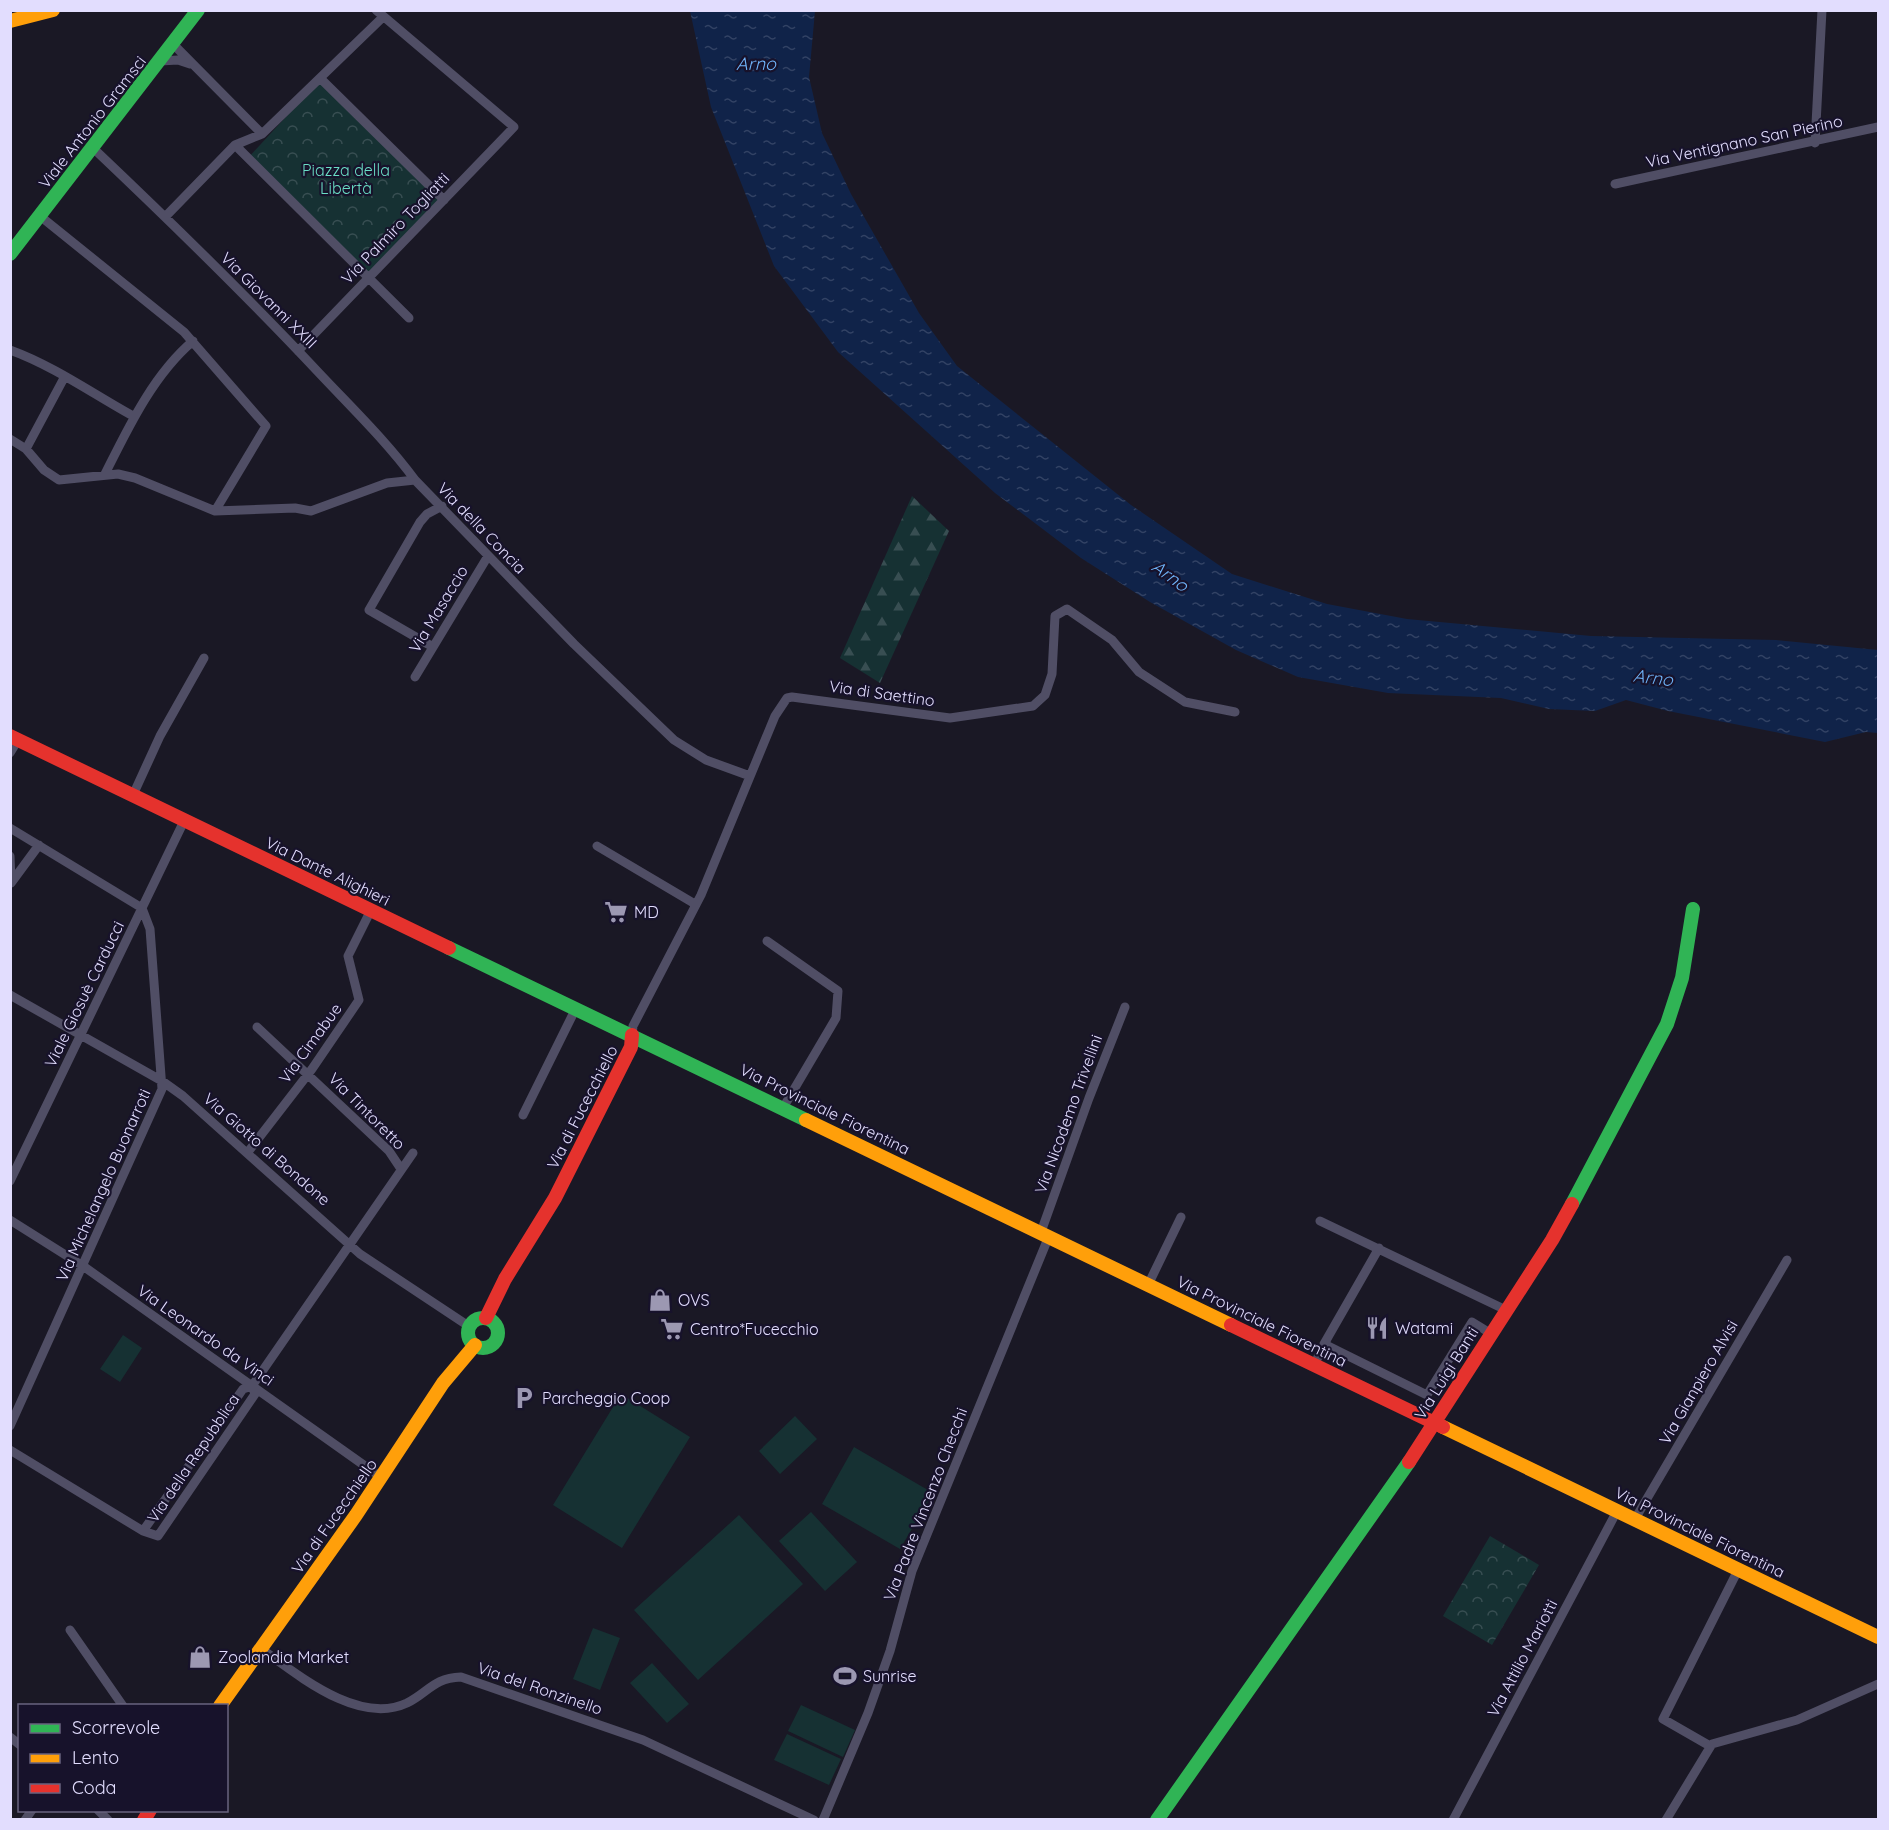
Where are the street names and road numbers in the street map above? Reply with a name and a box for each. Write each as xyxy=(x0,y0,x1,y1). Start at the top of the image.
street label: Viale Antonio Gramsci xyxy=(34,52,150,192)
street label: Via Ventignano San Pierino xyxy=(1644,110,1844,172)
street label: Via Palmiro Togliatti xyxy=(337,168,453,288)
street label: Via Giovanni XXIII xyxy=(217,248,321,352)
street label: Via della Concia xyxy=(433,478,531,578)
street label: Via Masaccio xyxy=(404,562,472,656)
street label: Via di Saettino xyxy=(828,676,936,710)
street label: Via Dante Alighieri xyxy=(263,832,393,910)
street label: Viale Giosuè Carducci xyxy=(40,918,128,1070)
street label: Via Cimabue xyxy=(274,999,346,1087)
street label: Via Nicodemo Trivellini xyxy=(1030,1032,1106,1196)
street label: Via di Fucecchiello xyxy=(542,1042,622,1172)
street label: Via Provinciale Fiorentina xyxy=(737,1059,913,1159)
street label: Via Tintoretto xyxy=(324,1068,410,1154)
street label: Via Michelangelo Buonarroti xyxy=(51,1086,155,1284)
street label: Via Giotto di Bondone xyxy=(199,1088,335,1210)
street label: Via Provinciale Fiorentina xyxy=(1174,1271,1350,1371)
street label: Via Leonardo da Vinci xyxy=(134,1280,278,1390)
street label: Via Gianpiero Alvisi xyxy=(1654,1316,1742,1448)
street label: Via Luigi Banti xyxy=(1410,1323,1482,1423)
street label: Via della Repubblica xyxy=(142,1390,244,1526)
street label: Via Padre Vincenzo Checchi xyxy=(879,1405,971,1603)
street label: Via di Fucecchiello xyxy=(287,1455,381,1577)
street label: Via Provinciale Fiorentina xyxy=(1612,1482,1788,1582)
street label: Via Attilio Mariotti xyxy=(1483,1596,1561,1720)
street label: Via del Ronzinello xyxy=(475,1657,605,1719)

